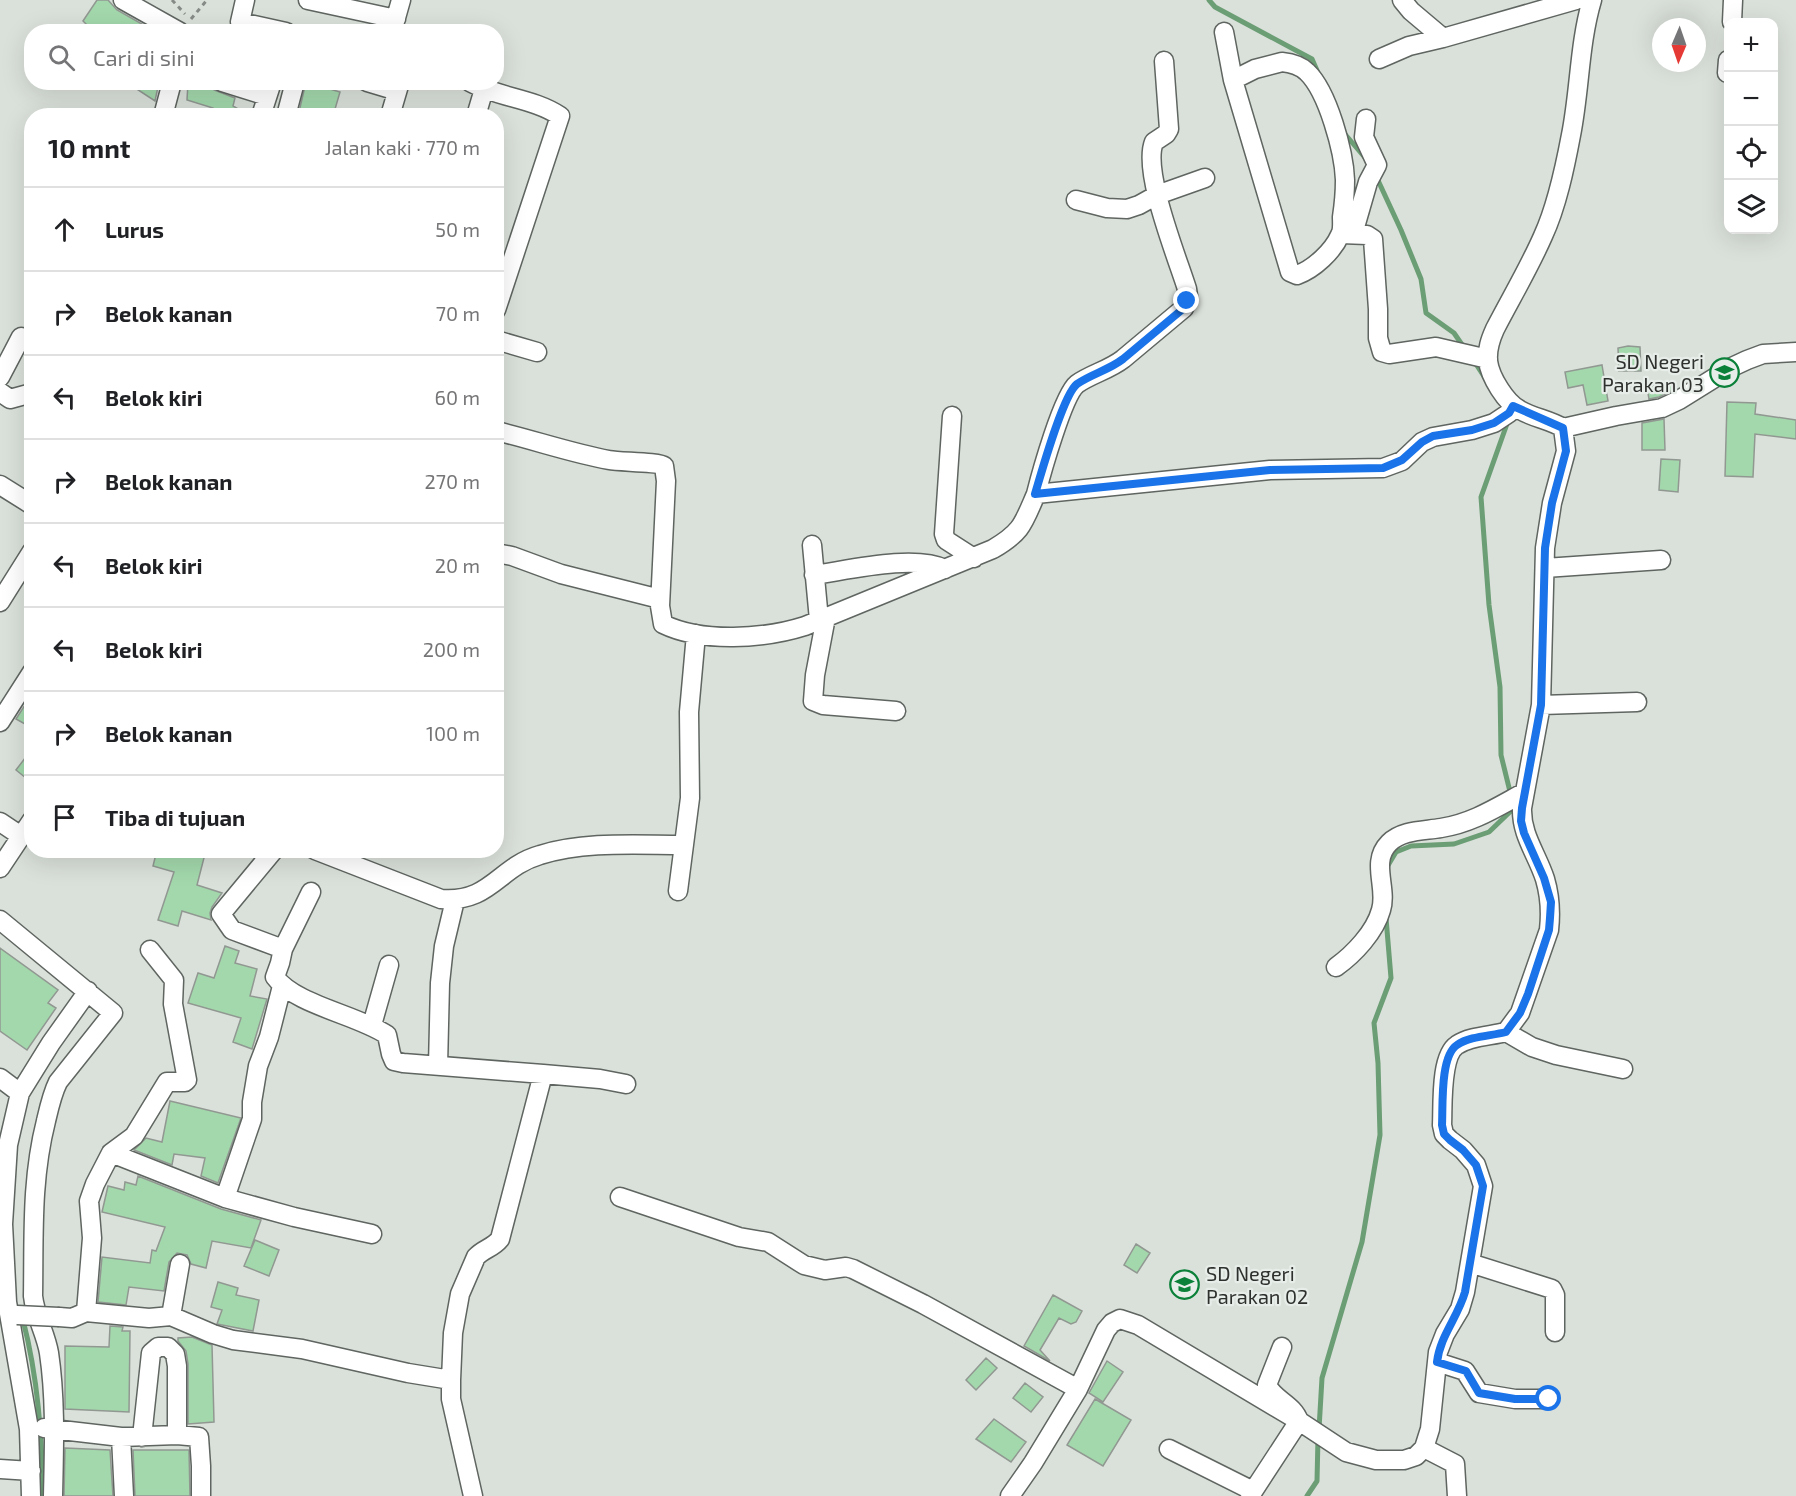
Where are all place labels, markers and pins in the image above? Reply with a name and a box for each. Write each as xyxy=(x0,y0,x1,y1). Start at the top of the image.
place label: SD Negeri Parakan 03 xyxy=(1602,349,1704,396)
school or university icon: SD Negeri Parakan 03 xyxy=(1709,357,1741,389)
place label: SD Negeri Parakan 02 xyxy=(1206,1261,1308,1308)
school or university icon: SD Negeri Parakan 02 xyxy=(1169,1269,1201,1301)

